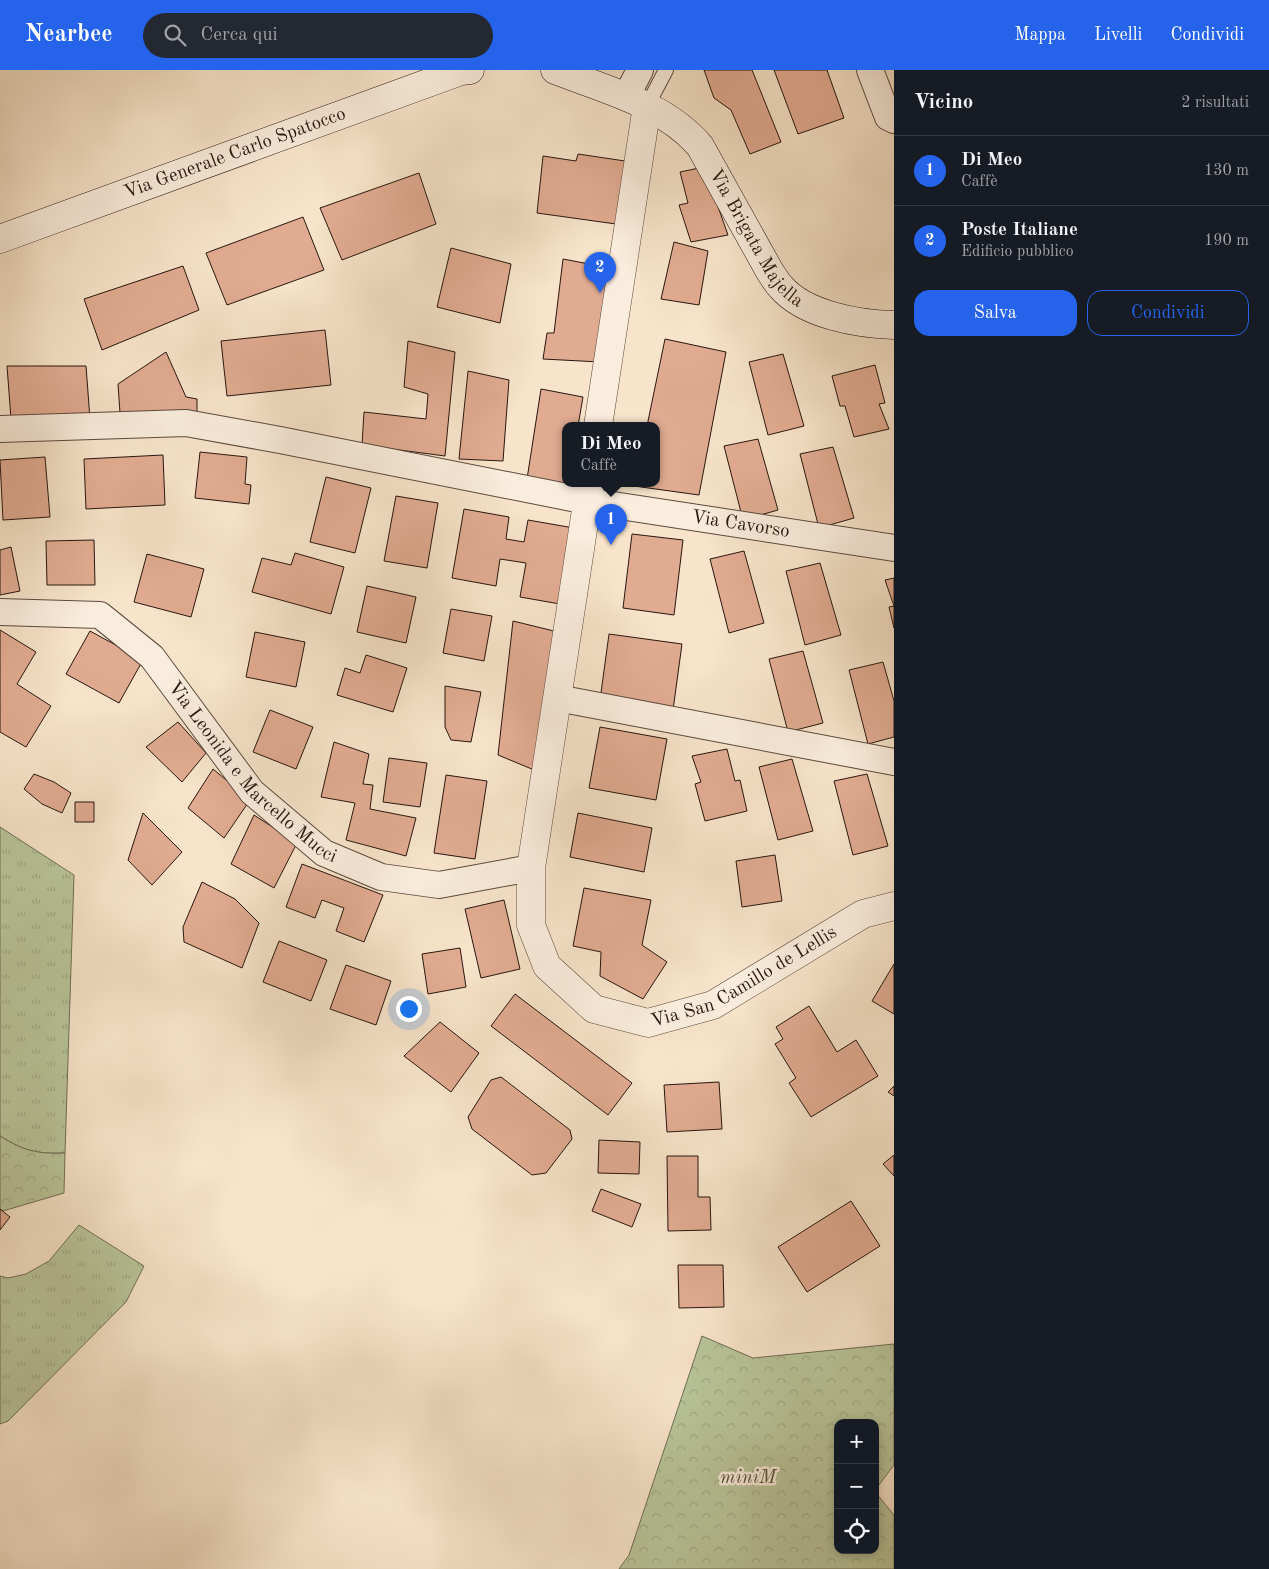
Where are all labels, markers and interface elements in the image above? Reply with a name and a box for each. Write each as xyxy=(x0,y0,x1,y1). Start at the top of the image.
search box xyxy=(143,13,493,58)
icon: search xyxy=(161,21,189,49)
text: Nearbee xyxy=(25,23,113,47)
text: Cerca qui xyxy=(201,26,278,45)
text: Mappa xyxy=(1014,26,1066,44)
text: Livelli xyxy=(1094,26,1142,44)
text: Condividi xyxy=(1170,26,1244,44)
text: Vicino xyxy=(914,92,973,113)
text: 2 risultati xyxy=(1181,95,1249,111)
street label: Via Generale Carlo Spatocco xyxy=(121,104,348,202)
text: Di Meo xyxy=(961,151,1022,170)
text: 1 xyxy=(925,163,935,179)
text: 130 m xyxy=(1204,163,1249,179)
street label: Via Brigata Majella xyxy=(705,166,807,312)
text: Caffè xyxy=(961,174,998,190)
text: Poste Italiane xyxy=(961,221,1078,240)
text: 2 xyxy=(925,233,935,249)
text: 190 m xyxy=(1204,233,1249,249)
text: Edificio pubblico xyxy=(961,244,1074,260)
pin: 2 xyxy=(584,252,616,293)
button: Salva xyxy=(914,290,1077,336)
button: Condividi xyxy=(1087,290,1249,336)
popup xyxy=(562,422,660,487)
text: Di Meo xyxy=(580,435,642,454)
text: Caffè xyxy=(580,458,617,474)
pin: 1 xyxy=(595,504,627,545)
street label: Via Cavorso xyxy=(690,508,791,541)
street label: Via Leonida e Marcello Mucci xyxy=(164,678,339,867)
street label: Via San Camillo de Lellis xyxy=(649,923,840,1031)
your location xyxy=(396,996,422,1022)
map controls xyxy=(834,1419,879,1554)
button: + xyxy=(834,1419,879,1464)
button: − xyxy=(834,1464,879,1509)
park label: miniM xyxy=(720,1469,778,1488)
button: locate xyxy=(834,1509,879,1554)

